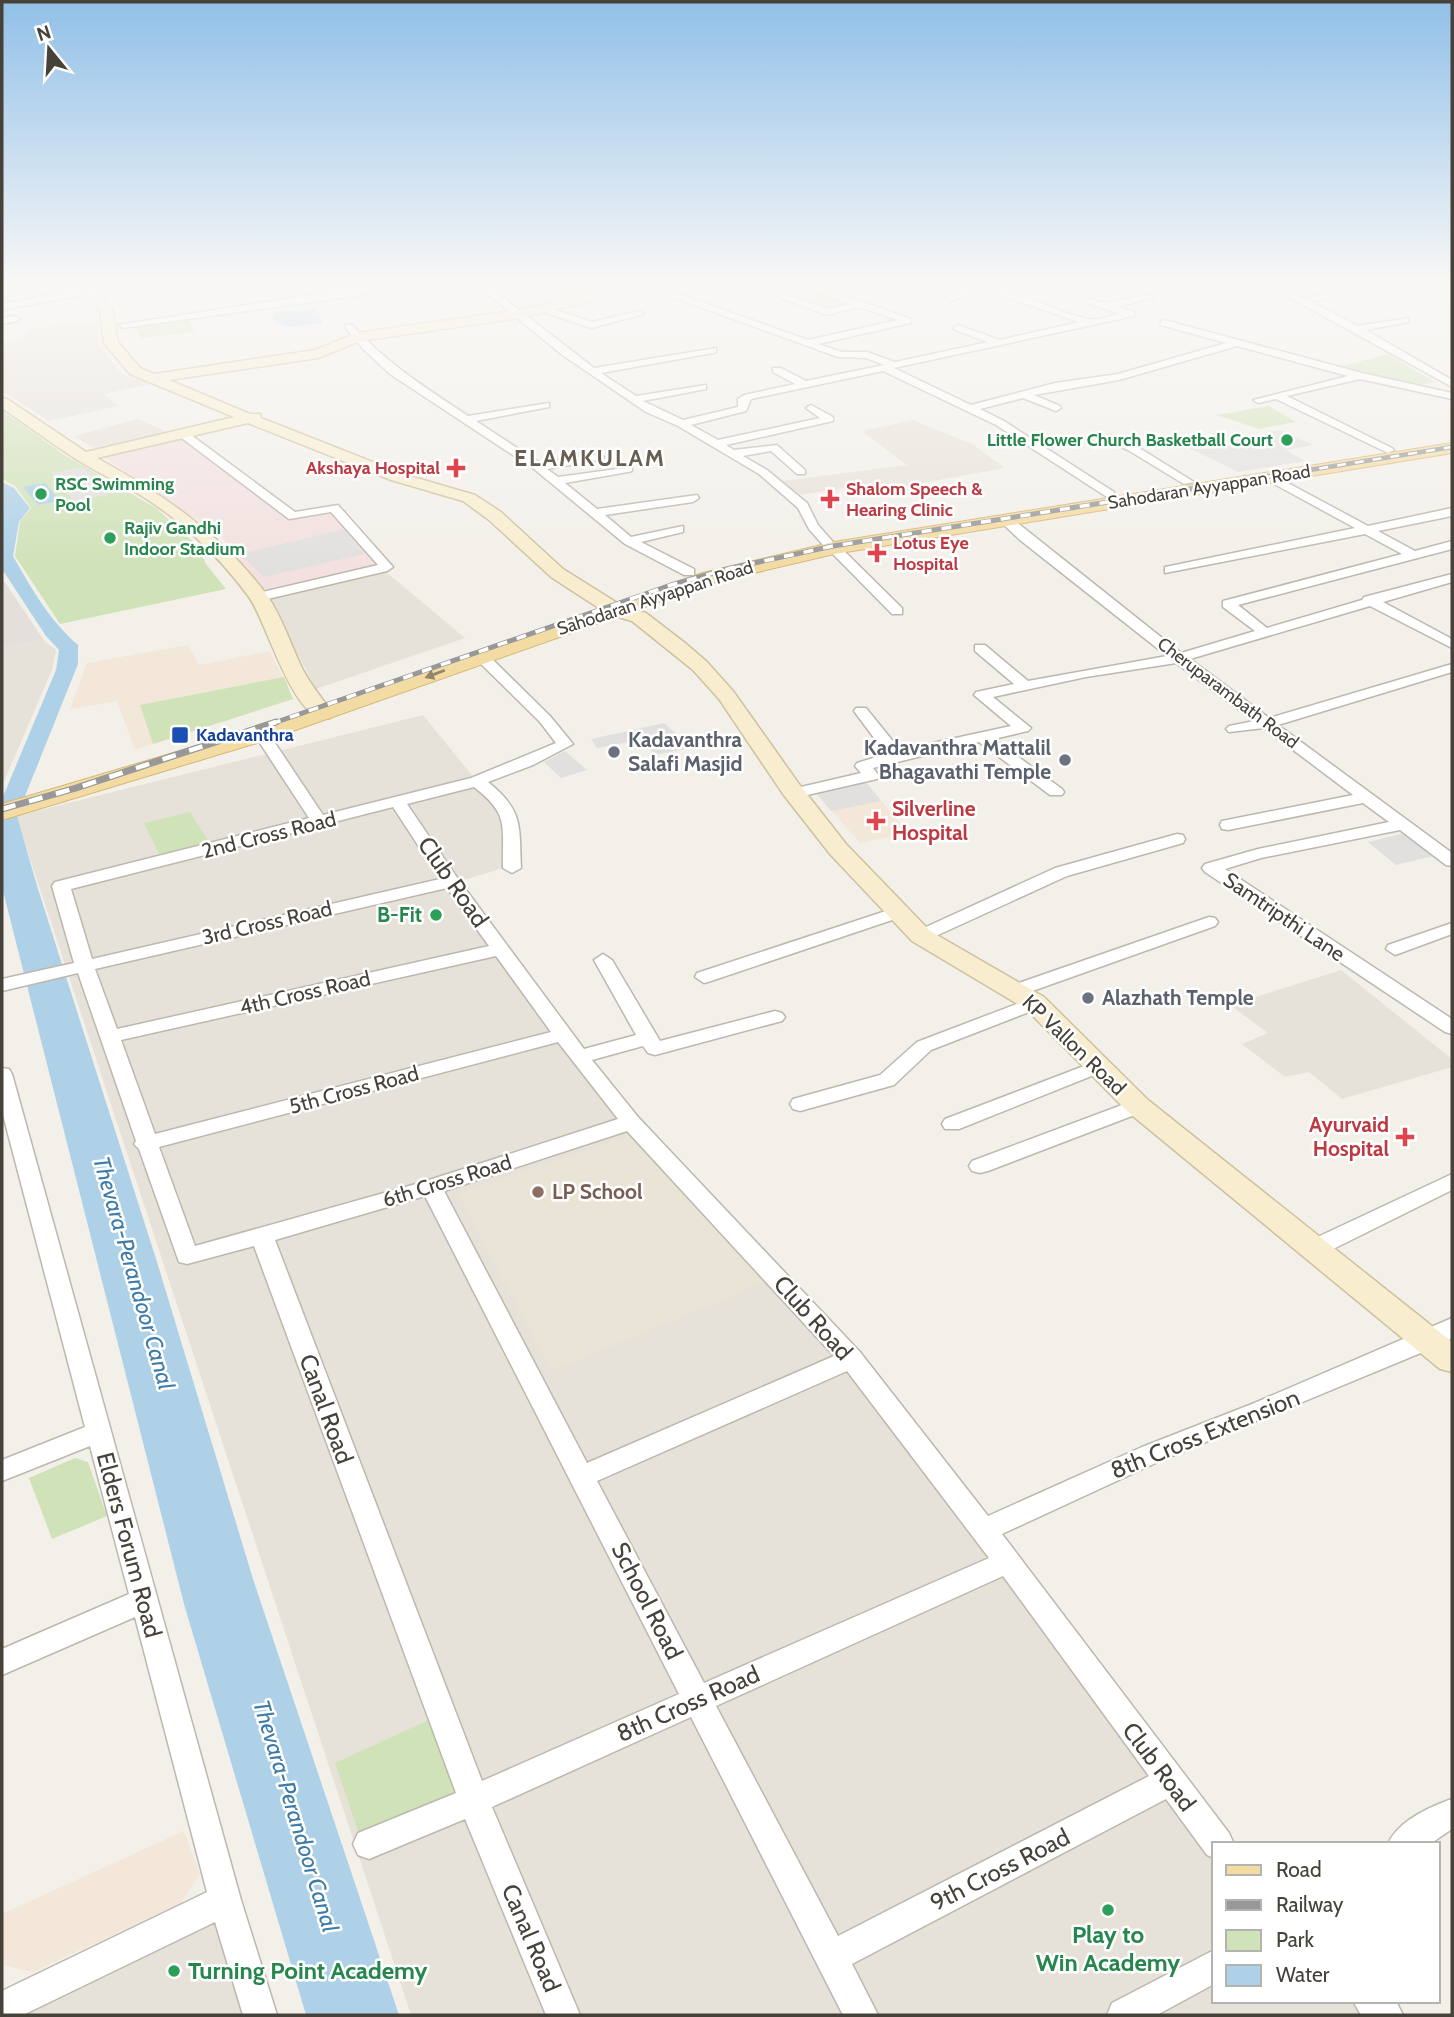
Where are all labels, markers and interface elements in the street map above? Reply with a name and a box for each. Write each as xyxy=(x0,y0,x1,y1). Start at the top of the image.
north arrow xyxy=(14,14,84,84)
text: N xyxy=(34,20,54,46)
place label: Little Flower Church Basketball Court xyxy=(987,429,1273,451)
marker: Little Flower Church Basketball Court xyxy=(1279,432,1295,448)
district label: ELAMKULAM xyxy=(514,444,666,472)
place label: Akshaya Hospital xyxy=(306,457,440,479)
marker: Akshaya Hospital xyxy=(446,458,466,478)
street label: Sahodaran Ayyappan Road xyxy=(1106,460,1312,514)
place label: RSC Swimming Pool xyxy=(55,473,174,516)
place label: Shalom Speech & Hearing Clinic xyxy=(846,478,983,521)
marker: RSC Swimming Pool xyxy=(33,486,49,502)
marker: Shalom Speech & Hearing Clinic xyxy=(820,489,840,509)
place label: Rajiv Gandhi Indoor Stadium xyxy=(124,517,245,560)
marker: Rajiv Gandhi Indoor Stadium xyxy=(102,530,118,546)
place label: Lotus Eye Hospital xyxy=(893,532,969,575)
marker: Lotus Eye Hospital xyxy=(867,543,887,563)
street label: Sahodaran Ayyappan Road xyxy=(554,556,756,640)
street label: Cheruparambath Road xyxy=(1153,633,1303,753)
one-way arrow xyxy=(425,669,446,680)
place label: Kadavanthra xyxy=(196,724,294,746)
marker: Kadavanthra xyxy=(170,725,190,745)
place label: Kadavanthra Salafi Masjid xyxy=(628,727,742,776)
place label: Kadavanthra Mattalil Bhagavathi Temple xyxy=(864,735,1051,784)
marker: Kadavanthra Salafi Masjid xyxy=(606,744,622,760)
marker: Kadavanthra Mattalil Bhagavathi Temple xyxy=(1057,752,1073,768)
place label: Silverline Hospital xyxy=(892,796,976,845)
street label: 2nd Cross Road xyxy=(199,806,339,863)
marker: Silverline Hospital xyxy=(866,811,886,831)
street label: Club Road xyxy=(412,831,495,933)
street label: Samtripthi Lane xyxy=(1219,867,1350,967)
street label: 3rd Cross Road xyxy=(200,895,334,950)
place label: B-Fit xyxy=(377,902,422,927)
marker: B-Fit xyxy=(428,907,444,923)
street label: 4th Cross Road xyxy=(237,965,373,1020)
place label: Alazhath Temple xyxy=(1102,985,1254,1010)
street label: KP Vallon Road xyxy=(1017,989,1131,1100)
marker: Alazhath Temple xyxy=(1080,990,1096,1006)
street label: 5th Cross Road xyxy=(286,1060,421,1119)
place label: Ayurvaid Hospital xyxy=(1309,1112,1389,1161)
marker: Ayurvaid Hospital xyxy=(1395,1127,1415,1147)
street label: 6th Cross Road xyxy=(379,1149,514,1212)
water label: Thevara-Perandoor Canal xyxy=(87,1153,181,1393)
place label: LP School xyxy=(552,1179,643,1204)
marker: LP School xyxy=(530,1184,546,1200)
street label: Club Road xyxy=(768,1269,859,1366)
street label: Canal Road xyxy=(293,1350,360,1468)
street label: 8th Cross Extension xyxy=(1106,1382,1304,1485)
street label: Elders Forum Road xyxy=(91,1449,168,1641)
street label: School Road xyxy=(606,1537,689,1664)
street label: 8th Cross Road xyxy=(612,1659,764,1748)
water label: Thevara-Perandoor Canal xyxy=(247,1697,345,1936)
street label: Club Road xyxy=(1117,1717,1202,1817)
street label: 9th Cross Road xyxy=(925,1822,1074,1917)
legend xyxy=(1212,1842,1440,2003)
text: Road xyxy=(1276,1857,1322,1882)
street label: Canal Road xyxy=(496,1879,567,1996)
text: Railway xyxy=(1276,1892,1344,1917)
marker: Play to Win Academy xyxy=(1100,1902,1116,1918)
place label: Play to Win Academy xyxy=(1036,1920,1180,1977)
text: Park xyxy=(1276,1927,1314,1952)
place label: Turning Point Academy xyxy=(188,1956,428,1985)
text: Water xyxy=(1276,1962,1330,1987)
marker: Turning Point Academy xyxy=(166,1963,182,1979)

